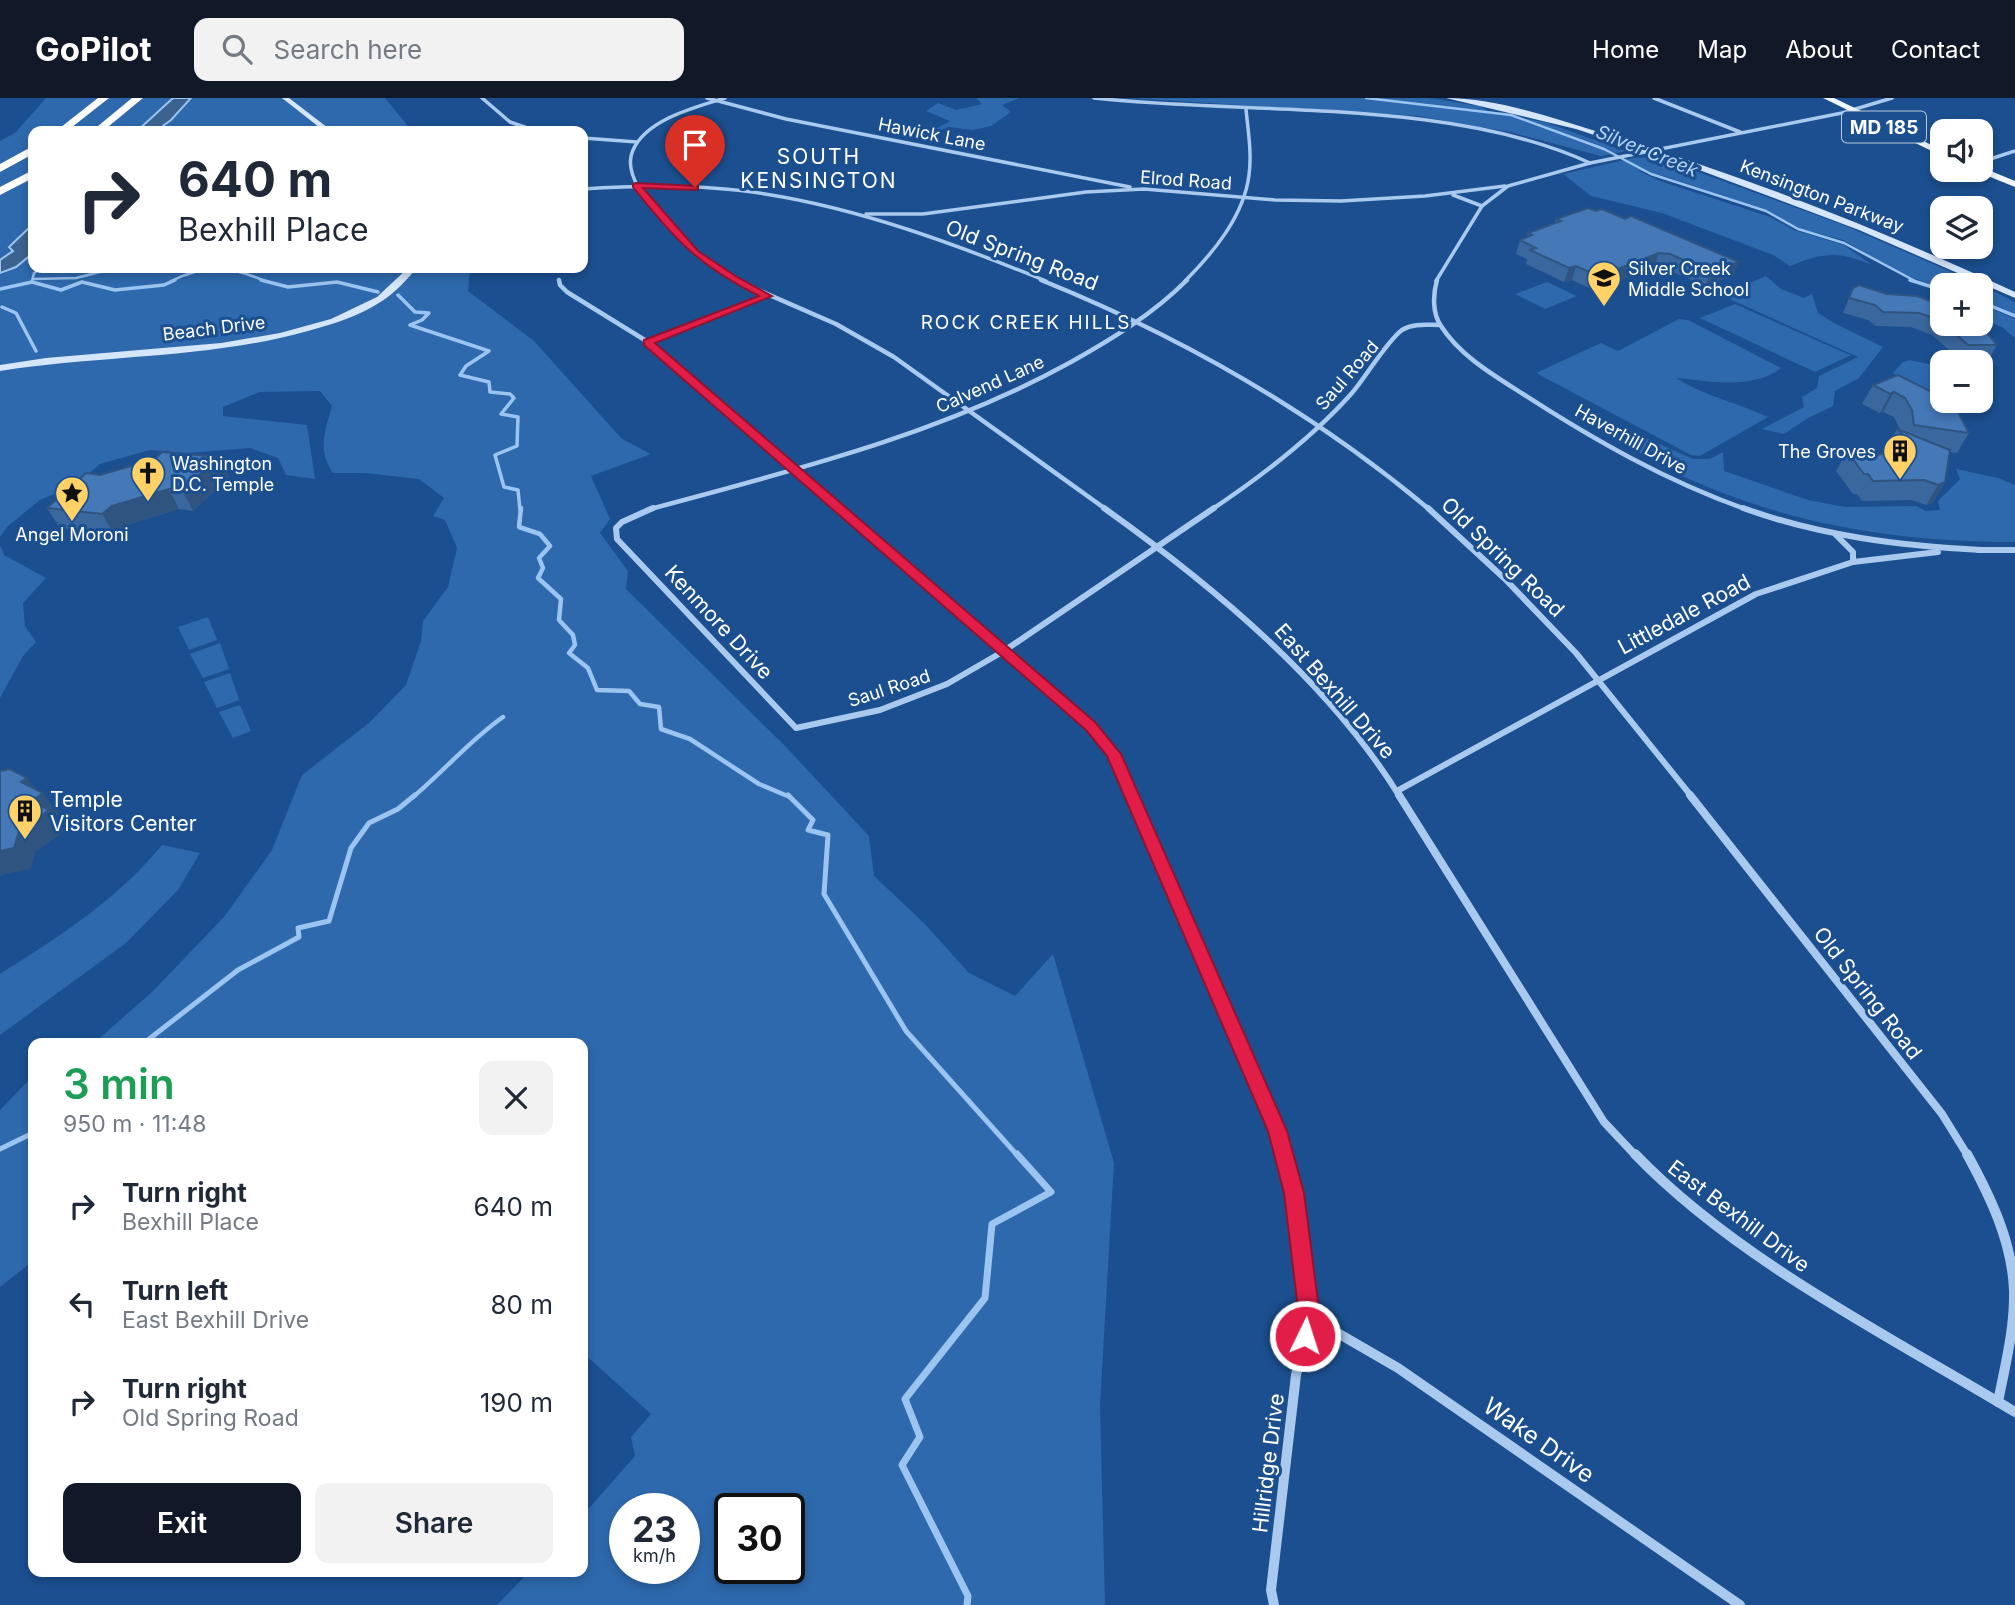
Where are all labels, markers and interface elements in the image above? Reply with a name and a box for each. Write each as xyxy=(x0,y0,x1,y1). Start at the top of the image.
search box xyxy=(194,18,684,81)
text: GoPilot xyxy=(35,29,152,69)
icon: search xyxy=(218,30,256,68)
text: Search here xyxy=(274,34,422,65)
text: Home xyxy=(1592,35,1659,64)
text: Map xyxy=(1697,35,1747,64)
text: About xyxy=(1785,35,1853,64)
text: Contact xyxy=(1891,35,1980,64)
road number: MD 185 xyxy=(1842,112,1926,142)
street label: Hawick Lane xyxy=(876,113,988,155)
pin xyxy=(665,115,725,187)
map controls xyxy=(1930,119,1993,413)
button: sound xyxy=(1930,119,1993,182)
water label: Silver Creek xyxy=(1593,120,1702,182)
icon: arrive xyxy=(676,126,714,164)
district label: SOUTH KENSINGTON xyxy=(740,144,898,193)
text: 640 m xyxy=(178,150,332,209)
icon: right xyxy=(63,154,154,245)
street label: Kensington Parkway xyxy=(1737,155,1907,237)
street label: Elrod Road xyxy=(1139,166,1233,194)
button: layers xyxy=(1930,196,1993,259)
text: Bexhill Place xyxy=(178,210,369,249)
street label: Old Spring Road xyxy=(942,214,1102,296)
place label: Silver Creek Middle School xyxy=(1628,258,1749,300)
school or university icon: Silver Creek Middle School xyxy=(1585,259,1623,308)
button: + xyxy=(1930,273,1993,336)
street label: Beach Drive xyxy=(161,311,267,345)
district label: ROCK CREEK HILLS xyxy=(921,311,1131,334)
street label: Saul Road xyxy=(1311,336,1383,414)
button: − xyxy=(1930,350,1993,413)
street label: Calvend Lane xyxy=(933,351,1047,417)
street label: Haverhill Drive xyxy=(1572,400,1690,478)
building icon: The Groves xyxy=(1881,432,1919,481)
place label: The Groves xyxy=(1778,441,1876,462)
place label: Washington D.C. Temple xyxy=(172,453,274,495)
church icon: Washington D.C. Temple xyxy=(129,454,167,503)
place icon: Angel Moroni xyxy=(53,474,91,523)
street label: Old Spring Road xyxy=(1436,492,1570,622)
place label: Angel Moroni xyxy=(15,524,129,545)
street label: Kenmore Drive xyxy=(660,560,778,684)
street label: Littledale Road xyxy=(1614,569,1754,659)
street label: East Bexhill Drive xyxy=(1269,618,1401,764)
street label: Saul Road xyxy=(845,665,933,711)
place label: Temple Visitors Center xyxy=(50,787,197,836)
building icon: Temple Visitors Center xyxy=(6,792,44,841)
street label: Old Spring Road xyxy=(1808,922,1928,1064)
text: 3 min xyxy=(63,1058,175,1109)
button: close xyxy=(479,1061,553,1135)
text: 950 m · 11:48 xyxy=(63,1110,206,1138)
street label: East Bexhill Drive xyxy=(1663,1155,1815,1277)
text: Turn right xyxy=(122,1177,247,1208)
icon: right xyxy=(63,1187,101,1225)
text: 640 m xyxy=(474,1191,553,1222)
text: Bexhill Place xyxy=(122,1208,259,1236)
text: Turn left xyxy=(122,1275,228,1306)
icon: left xyxy=(63,1285,101,1323)
text: 80 m xyxy=(490,1289,553,1320)
position arrow xyxy=(1268,1299,1342,1373)
text: East Bexhill Drive xyxy=(122,1306,309,1334)
text: Turn right xyxy=(122,1373,247,1404)
icon: right xyxy=(63,1383,101,1421)
text: 190 m xyxy=(480,1387,553,1418)
street label: Wake Drive xyxy=(1478,1391,1600,1489)
street label: Hillridge Drive xyxy=(1247,1392,1289,1534)
text: Old Spring Road xyxy=(122,1404,299,1432)
button: Exit xyxy=(63,1483,301,1563)
button: Share xyxy=(315,1483,553,1563)
speed limit sign: 30 xyxy=(714,1493,805,1584)
text: 23 xyxy=(632,1508,677,1550)
text: km/h xyxy=(633,1545,676,1566)

